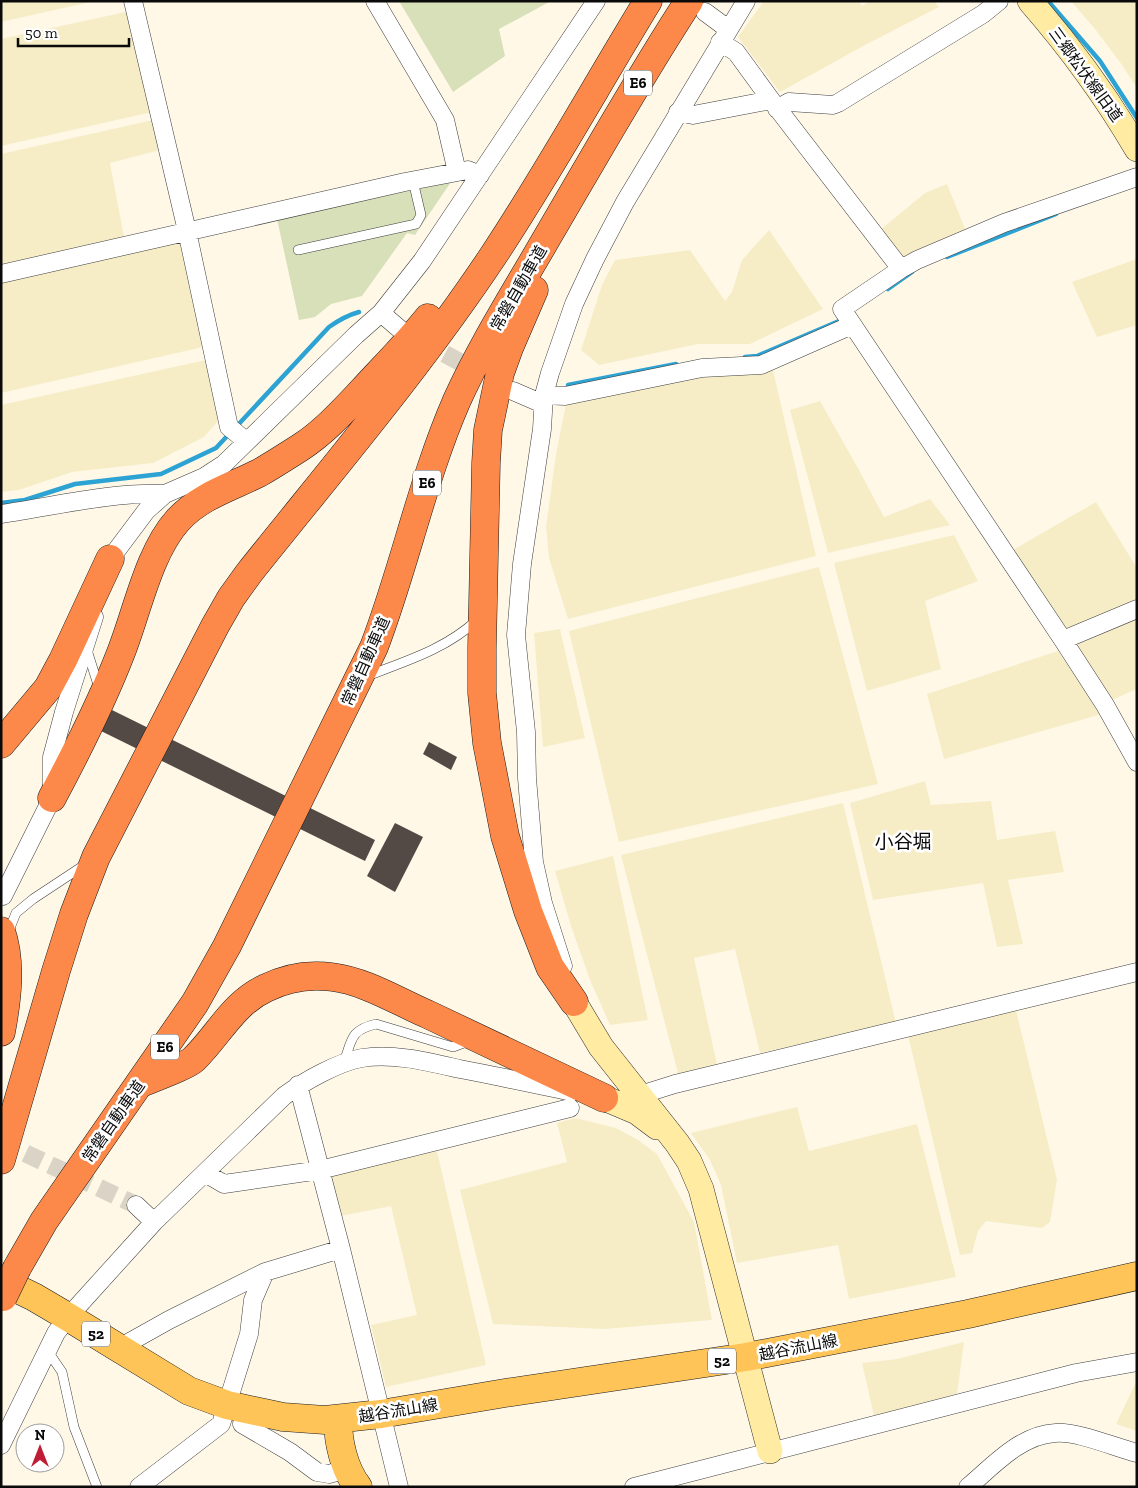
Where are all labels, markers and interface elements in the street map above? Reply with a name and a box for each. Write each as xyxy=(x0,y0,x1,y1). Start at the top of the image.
scale bar xyxy=(18,15,129,47)
street label: 三郷松伏線旧道 xyxy=(1045,23,1126,125)
text: 50 m xyxy=(25,24,58,42)
road number: E6 xyxy=(624,70,652,96)
street label: 常磐自動車道 xyxy=(486,242,551,335)
road number: E6 xyxy=(413,470,441,496)
street label: 常磐自動車道 xyxy=(337,613,394,709)
district label: 小谷堀 xyxy=(874,830,932,853)
road number: E6 xyxy=(151,1034,179,1060)
street label: 常磐自動車道 xyxy=(78,1077,149,1166)
road number: 52 xyxy=(82,1322,110,1346)
street label: 越谷流山線 xyxy=(757,1331,839,1364)
road number: 52 xyxy=(708,1348,736,1374)
street label: 越谷流山線 xyxy=(357,1395,439,1426)
north arrow xyxy=(15,1423,65,1473)
text: N xyxy=(35,1427,46,1444)

